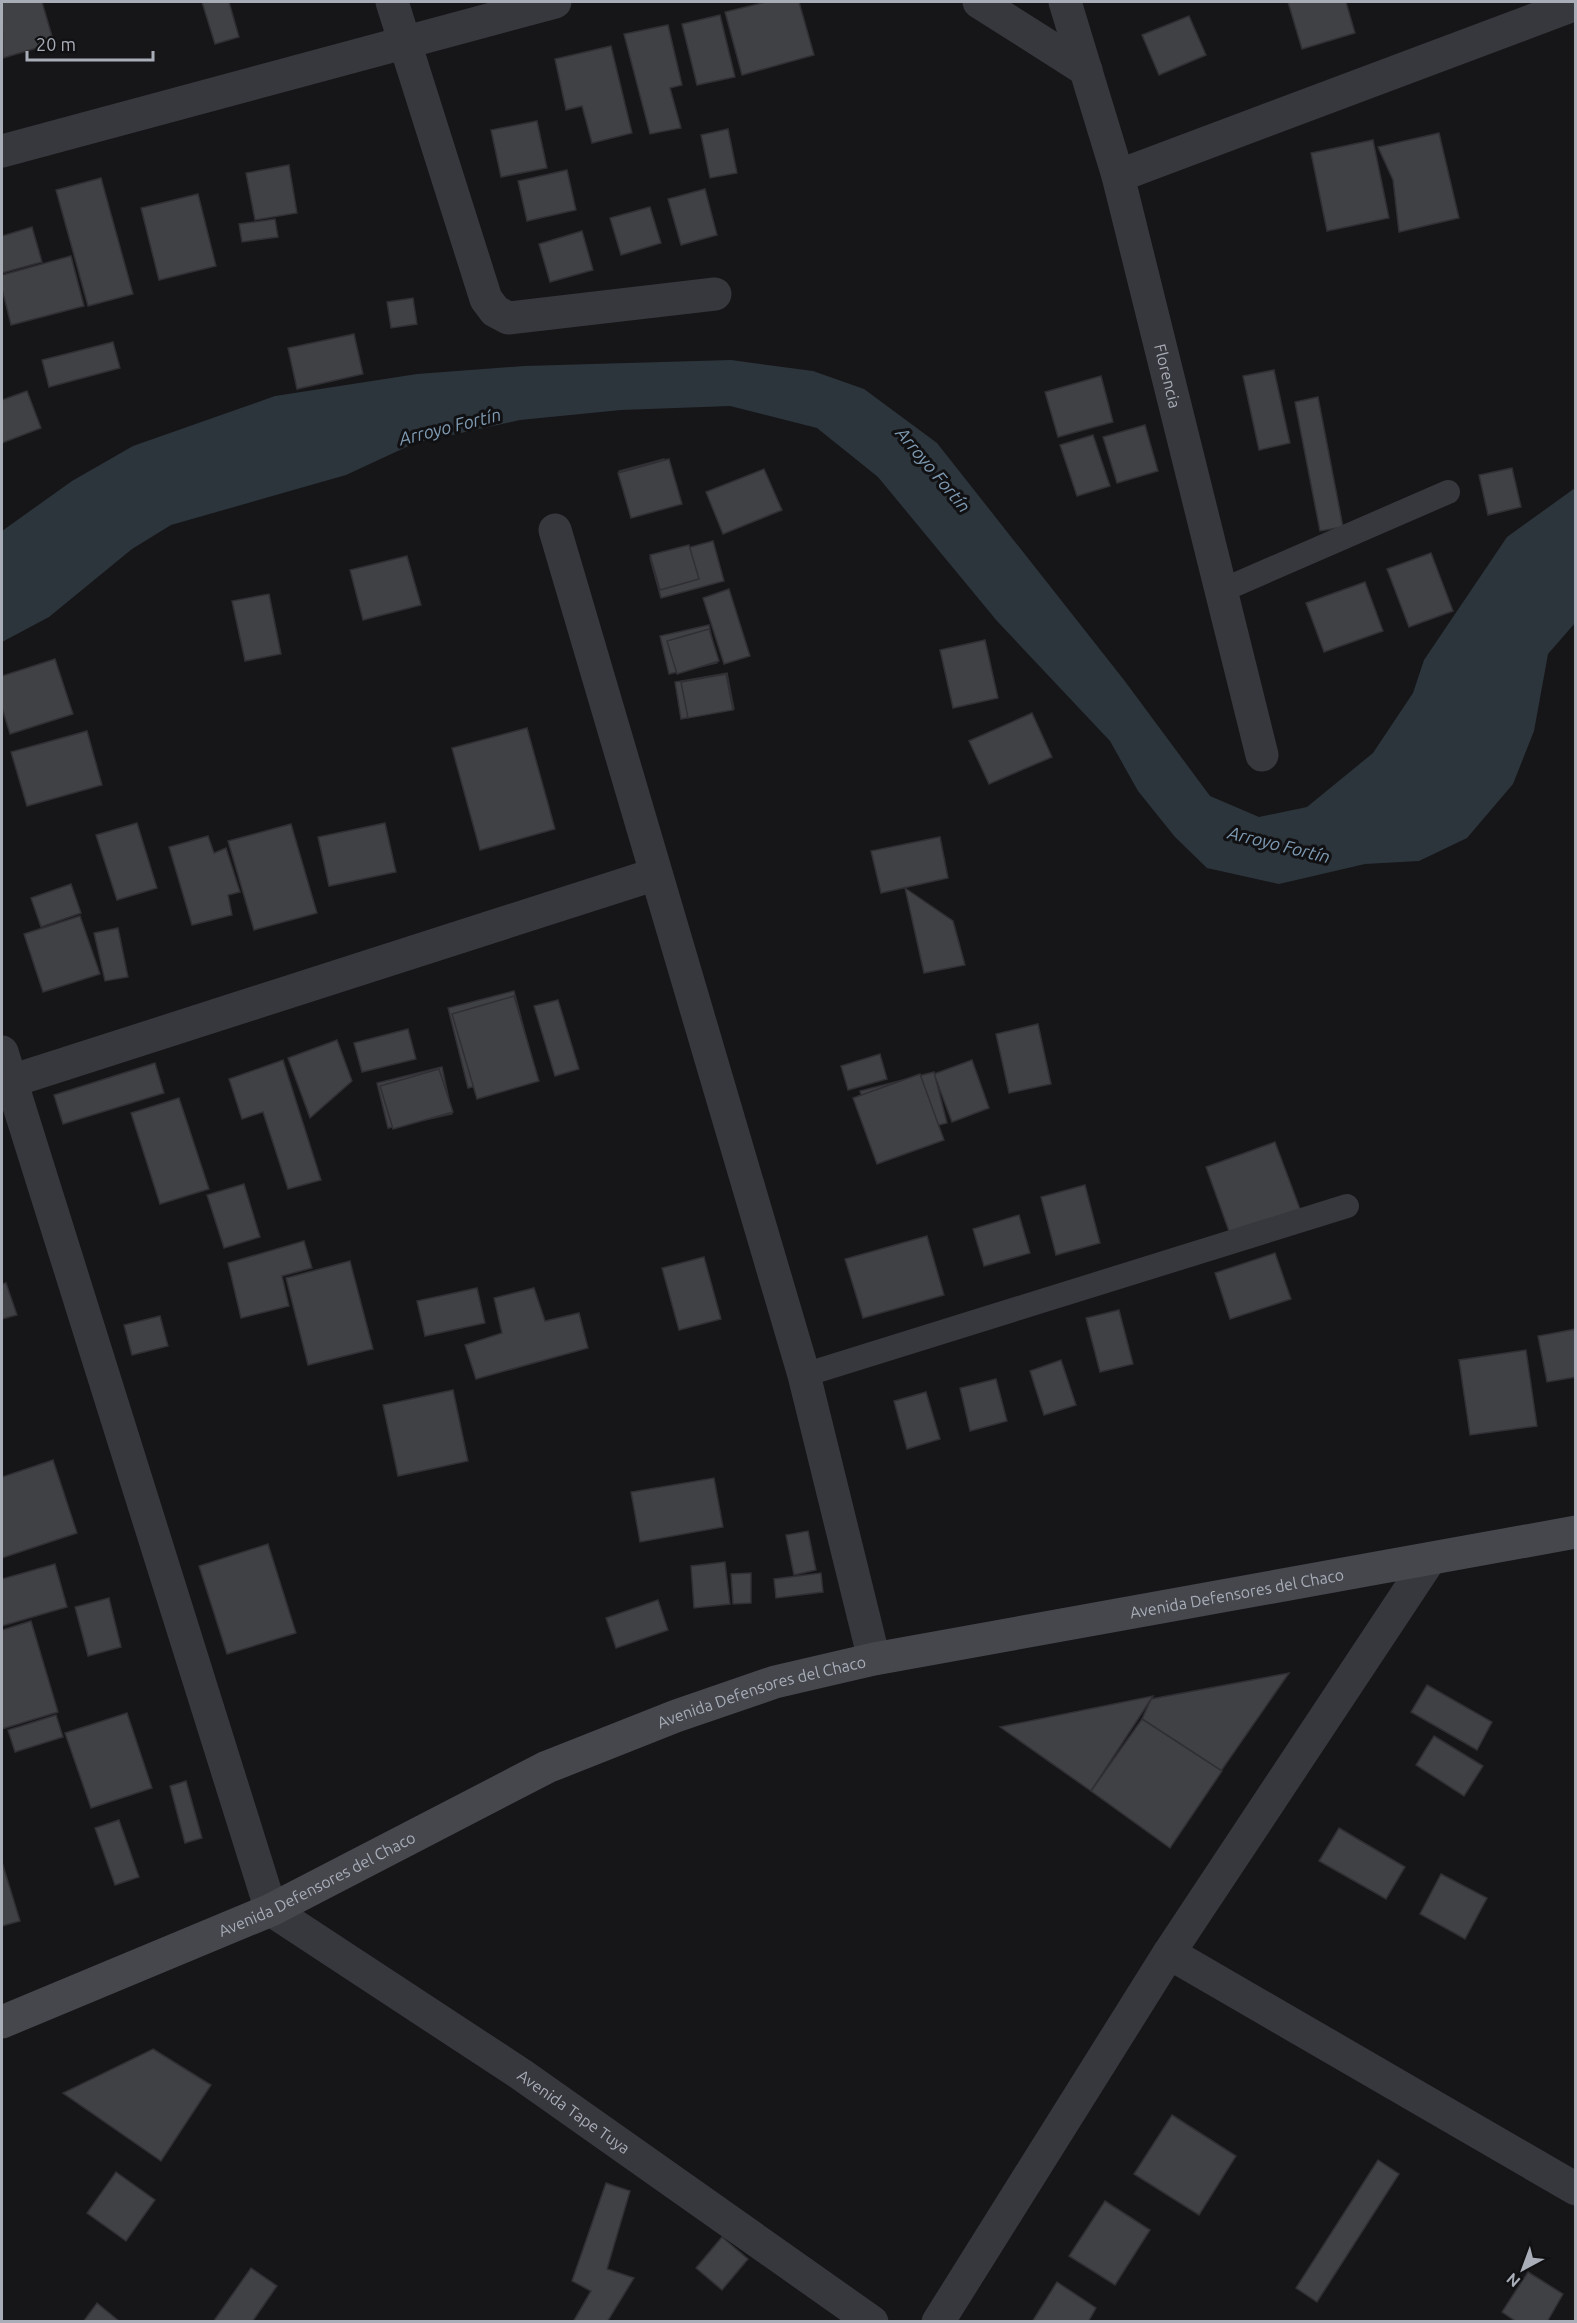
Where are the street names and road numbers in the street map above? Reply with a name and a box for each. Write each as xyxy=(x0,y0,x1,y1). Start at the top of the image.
street label: Florencia xyxy=(1151,342,1184,410)
street label: Avenida Defensores del Chaco xyxy=(1128,1565,1345,1622)
street label: Avenida Defensores del Chaco xyxy=(654,1652,868,1732)
street label: Avenida Defensores del Chaco xyxy=(216,1828,418,1940)
street label: Avenida Tape Tuya xyxy=(514,2066,633,2157)

